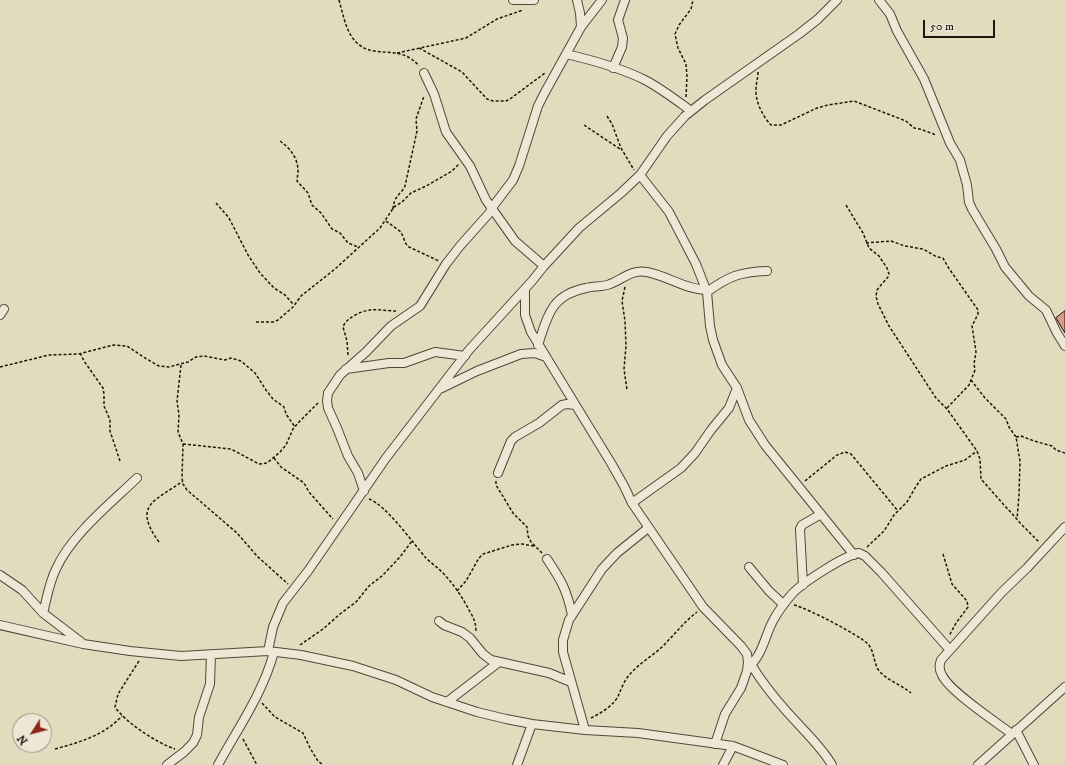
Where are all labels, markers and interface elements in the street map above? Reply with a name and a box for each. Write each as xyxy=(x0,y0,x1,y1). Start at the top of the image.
scale bar xyxy=(925,12,997,38)
text: 50 m xyxy=(930,19,954,34)
north arrow xyxy=(12,713,52,753)
text: N xyxy=(15,732,31,747)

